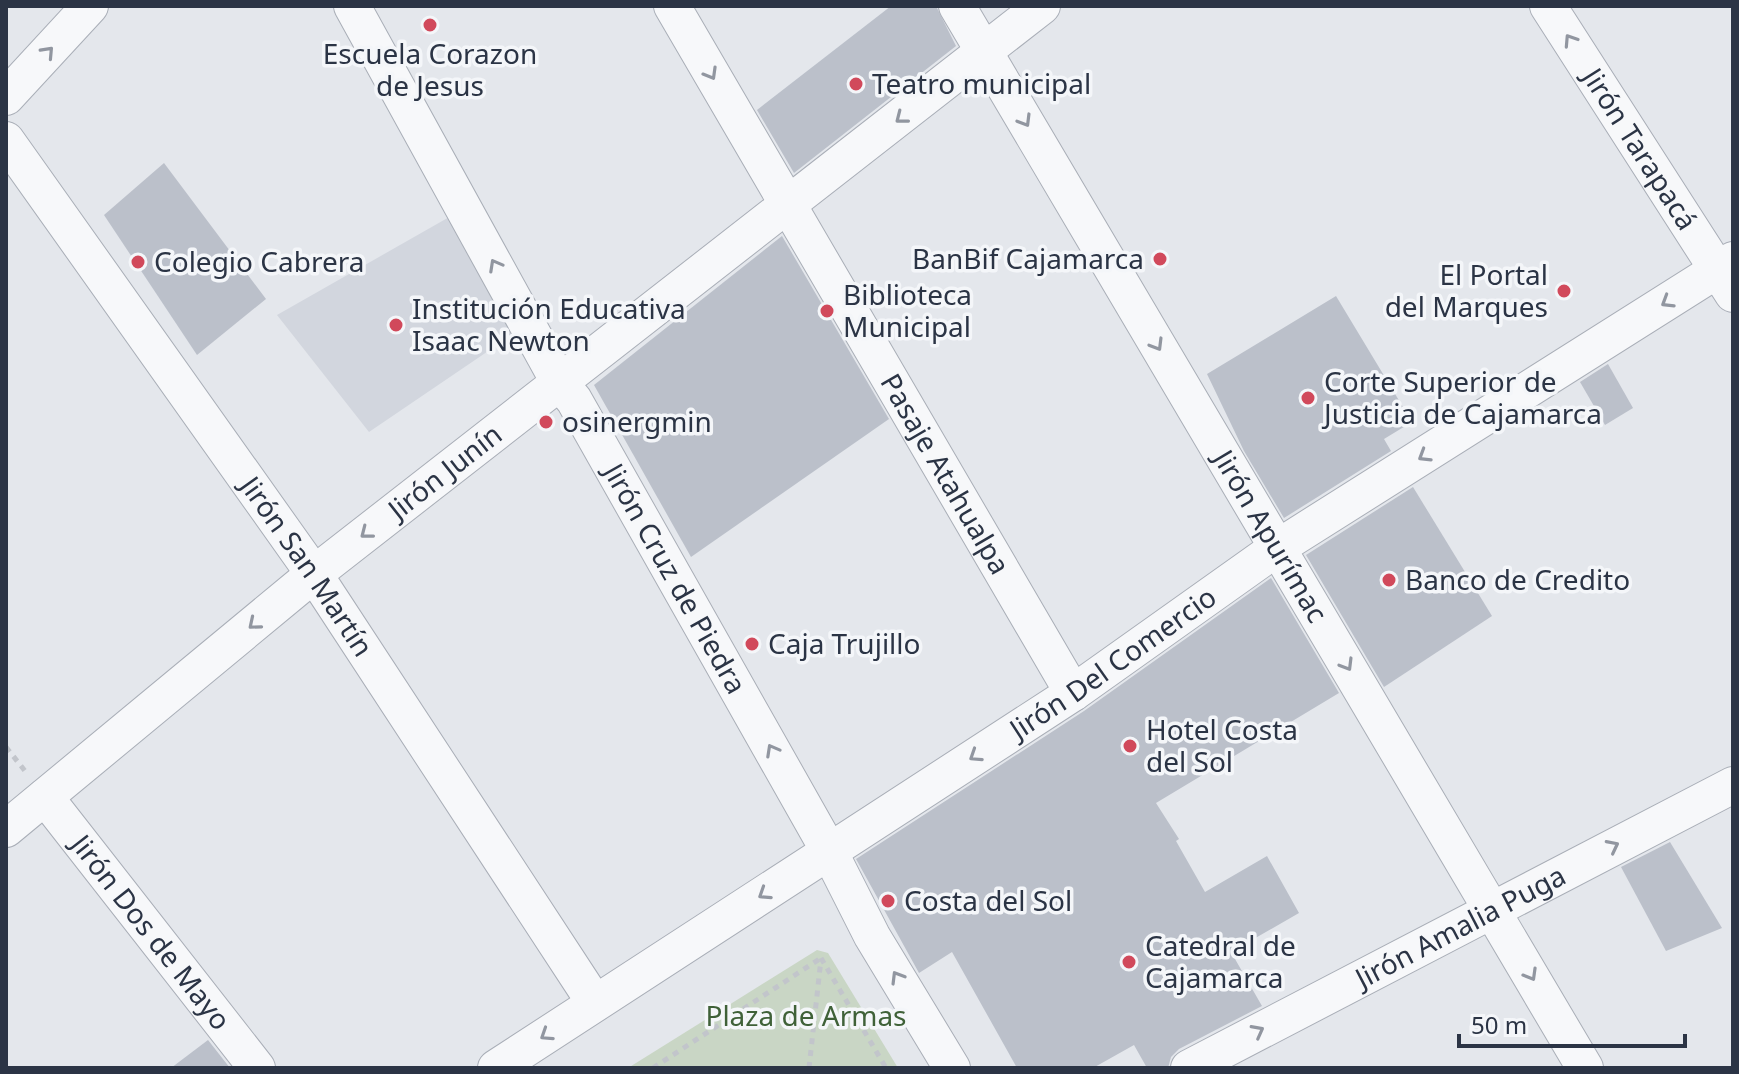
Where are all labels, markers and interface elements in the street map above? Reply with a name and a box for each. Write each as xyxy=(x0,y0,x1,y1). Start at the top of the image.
marker: Escuela Corazon de Jesus xyxy=(421,16,439,34)
place label: Escuela Corazon de Jesus xyxy=(323,34,537,104)
one-way arrow xyxy=(1564,34,1579,48)
one-way arrow xyxy=(39,46,53,61)
street label: Jirón Tarapacá xyxy=(1573,58,1707,237)
place label: Teatro municipal xyxy=(872,64,1091,102)
one-way arrow xyxy=(701,65,717,79)
marker: Teatro municipal xyxy=(847,75,865,93)
one-way arrow xyxy=(895,109,910,123)
one-way arrow xyxy=(1015,112,1031,127)
place label: BanBif Cajamarca xyxy=(912,239,1144,277)
place label: Colegio Cabrera xyxy=(154,242,364,280)
marker: BanBif Cajamarca xyxy=(1151,250,1169,268)
marker: Colegio Cabrera xyxy=(129,253,147,271)
place label: El Portal del Marques xyxy=(1385,255,1548,325)
one-way arrow xyxy=(489,258,504,273)
place label: Biblioteca Municipal xyxy=(843,275,972,345)
marker: El Portal del Marques xyxy=(1555,282,1573,300)
place label: Institución Educativa Isaac Newton xyxy=(412,289,686,359)
one-way arrow xyxy=(1661,292,1676,307)
marker: Biblioteca Municipal xyxy=(818,302,836,320)
marker: Institución Educativa Isaac Newton xyxy=(387,316,405,334)
one-way arrow xyxy=(1147,336,1163,351)
place label: Corte Superior de Justicia de Cajamarca xyxy=(1321,362,1602,432)
street label: Pasaje Atahualpa xyxy=(873,366,1020,581)
marker: Corte Superior de Justicia de Cajamarca xyxy=(1299,389,1317,407)
place label: osinergmin xyxy=(562,402,712,440)
marker: osinergmin xyxy=(537,413,555,431)
street label: Jirón Junín xyxy=(377,415,509,529)
street label: Jirón Apurímac xyxy=(1204,440,1337,629)
one-way arrow xyxy=(1418,446,1432,461)
street label: Jirón Cruz de Piedra xyxy=(594,454,756,700)
street label: Jirón San Martín xyxy=(231,466,383,663)
one-way arrow xyxy=(360,524,374,538)
place label: Banco de Credito xyxy=(1405,560,1630,598)
marker: Banco de Credito xyxy=(1380,571,1398,589)
street label: Jirón Del Comercio xyxy=(999,577,1223,749)
one-way arrow xyxy=(249,614,263,629)
place label: Caja Trujillo xyxy=(768,624,921,662)
marker: Caja Trujillo xyxy=(743,635,761,653)
one-way arrow xyxy=(1337,656,1353,671)
place label: Hotel Costa del Sol xyxy=(1146,710,1298,780)
marker: Hotel Costa del Sol xyxy=(1121,737,1139,755)
one-way arrow xyxy=(766,744,782,759)
one-way arrow xyxy=(969,747,984,762)
street label: Jirón Dos de Mayo xyxy=(62,824,240,1037)
one-way arrow xyxy=(1604,840,1619,856)
street label: Jirón Amalia Puga xyxy=(1346,856,1572,998)
place label: Costa del Sol xyxy=(904,881,1072,919)
one-way arrow xyxy=(758,884,772,899)
marker: Costa del Sol xyxy=(879,892,897,910)
place label: Catedral de Cajamarca xyxy=(1145,926,1296,996)
marker: Catedral de Cajamarca xyxy=(1120,953,1138,971)
one-way arrow xyxy=(1521,966,1537,981)
one-way arrow xyxy=(891,971,907,986)
park label: Plaza de Armas xyxy=(705,996,907,1034)
scale bar xyxy=(1459,998,1685,1048)
text: 50 m xyxy=(1471,1008,1527,1041)
one-way arrow xyxy=(540,1025,554,1040)
one-way arrow xyxy=(1250,1026,1265,1041)

